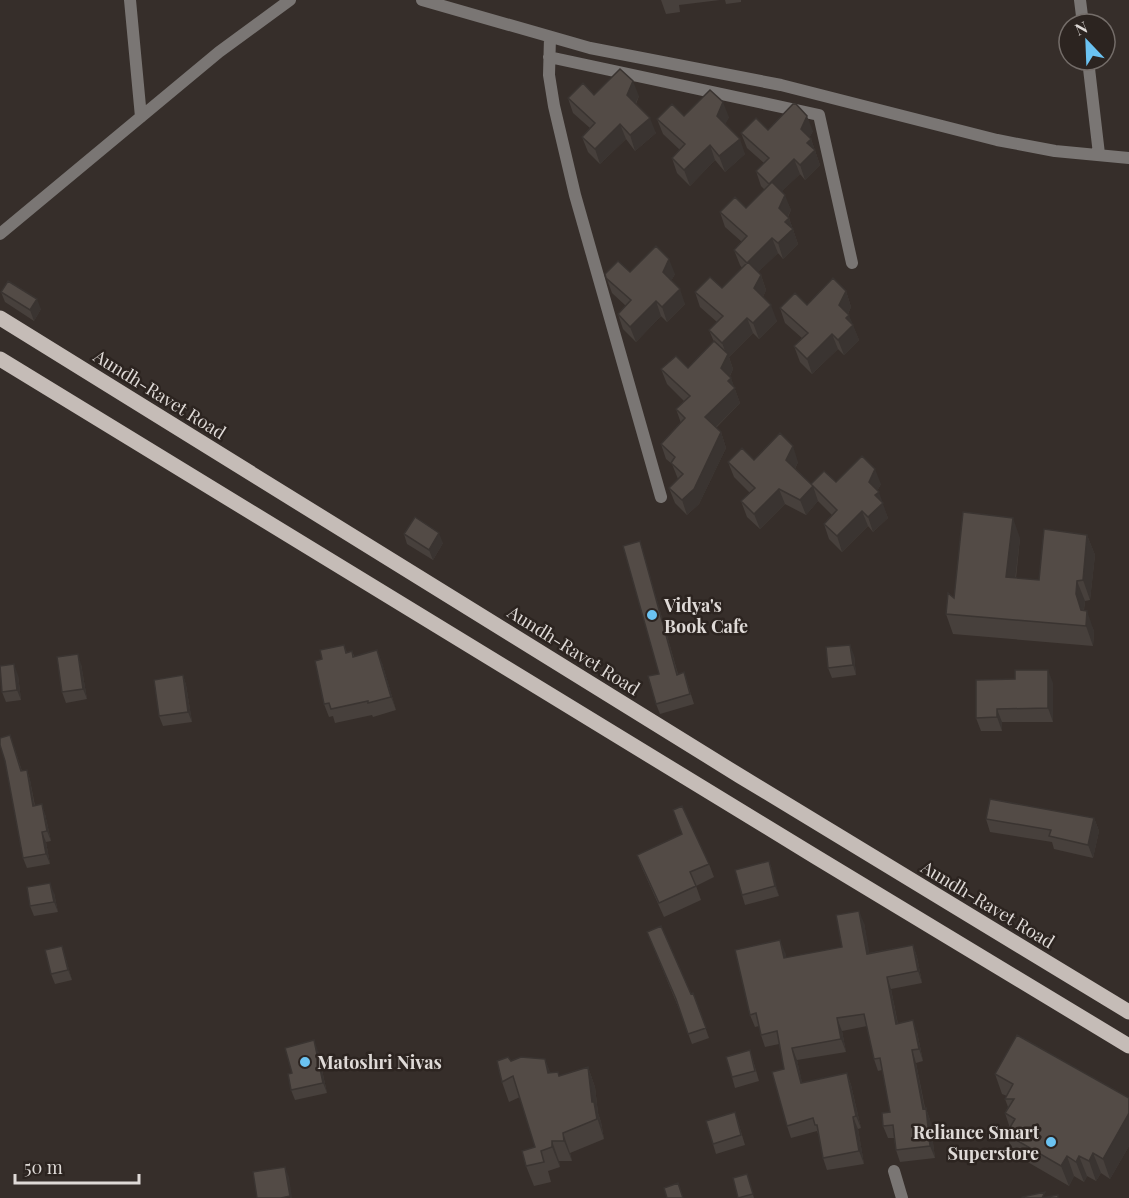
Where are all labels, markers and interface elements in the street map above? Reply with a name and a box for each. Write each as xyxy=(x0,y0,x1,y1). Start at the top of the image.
north arrow xyxy=(1057,12,1117,72)
text: N xyxy=(1072,16,1091,40)
street label: Aundh-Ravet Road xyxy=(89,343,231,445)
place label: Vidya's Book Cafe xyxy=(663,593,748,638)
street label: Aundh-Ravet Road xyxy=(503,599,645,701)
marker: Vidya's Book Cafe xyxy=(645,608,659,622)
street label: Aundh-Ravet Road xyxy=(916,854,1060,954)
place label: Matoshri Nivas xyxy=(317,1050,442,1074)
marker: Matoshri Nivas xyxy=(298,1055,312,1069)
place label: Reliance Smart Superstore xyxy=(913,1120,1040,1165)
marker: Reliance Smart Superstore xyxy=(1044,1135,1058,1149)
scale bar xyxy=(15,1147,140,1185)
text: 50 m xyxy=(24,1155,63,1179)

